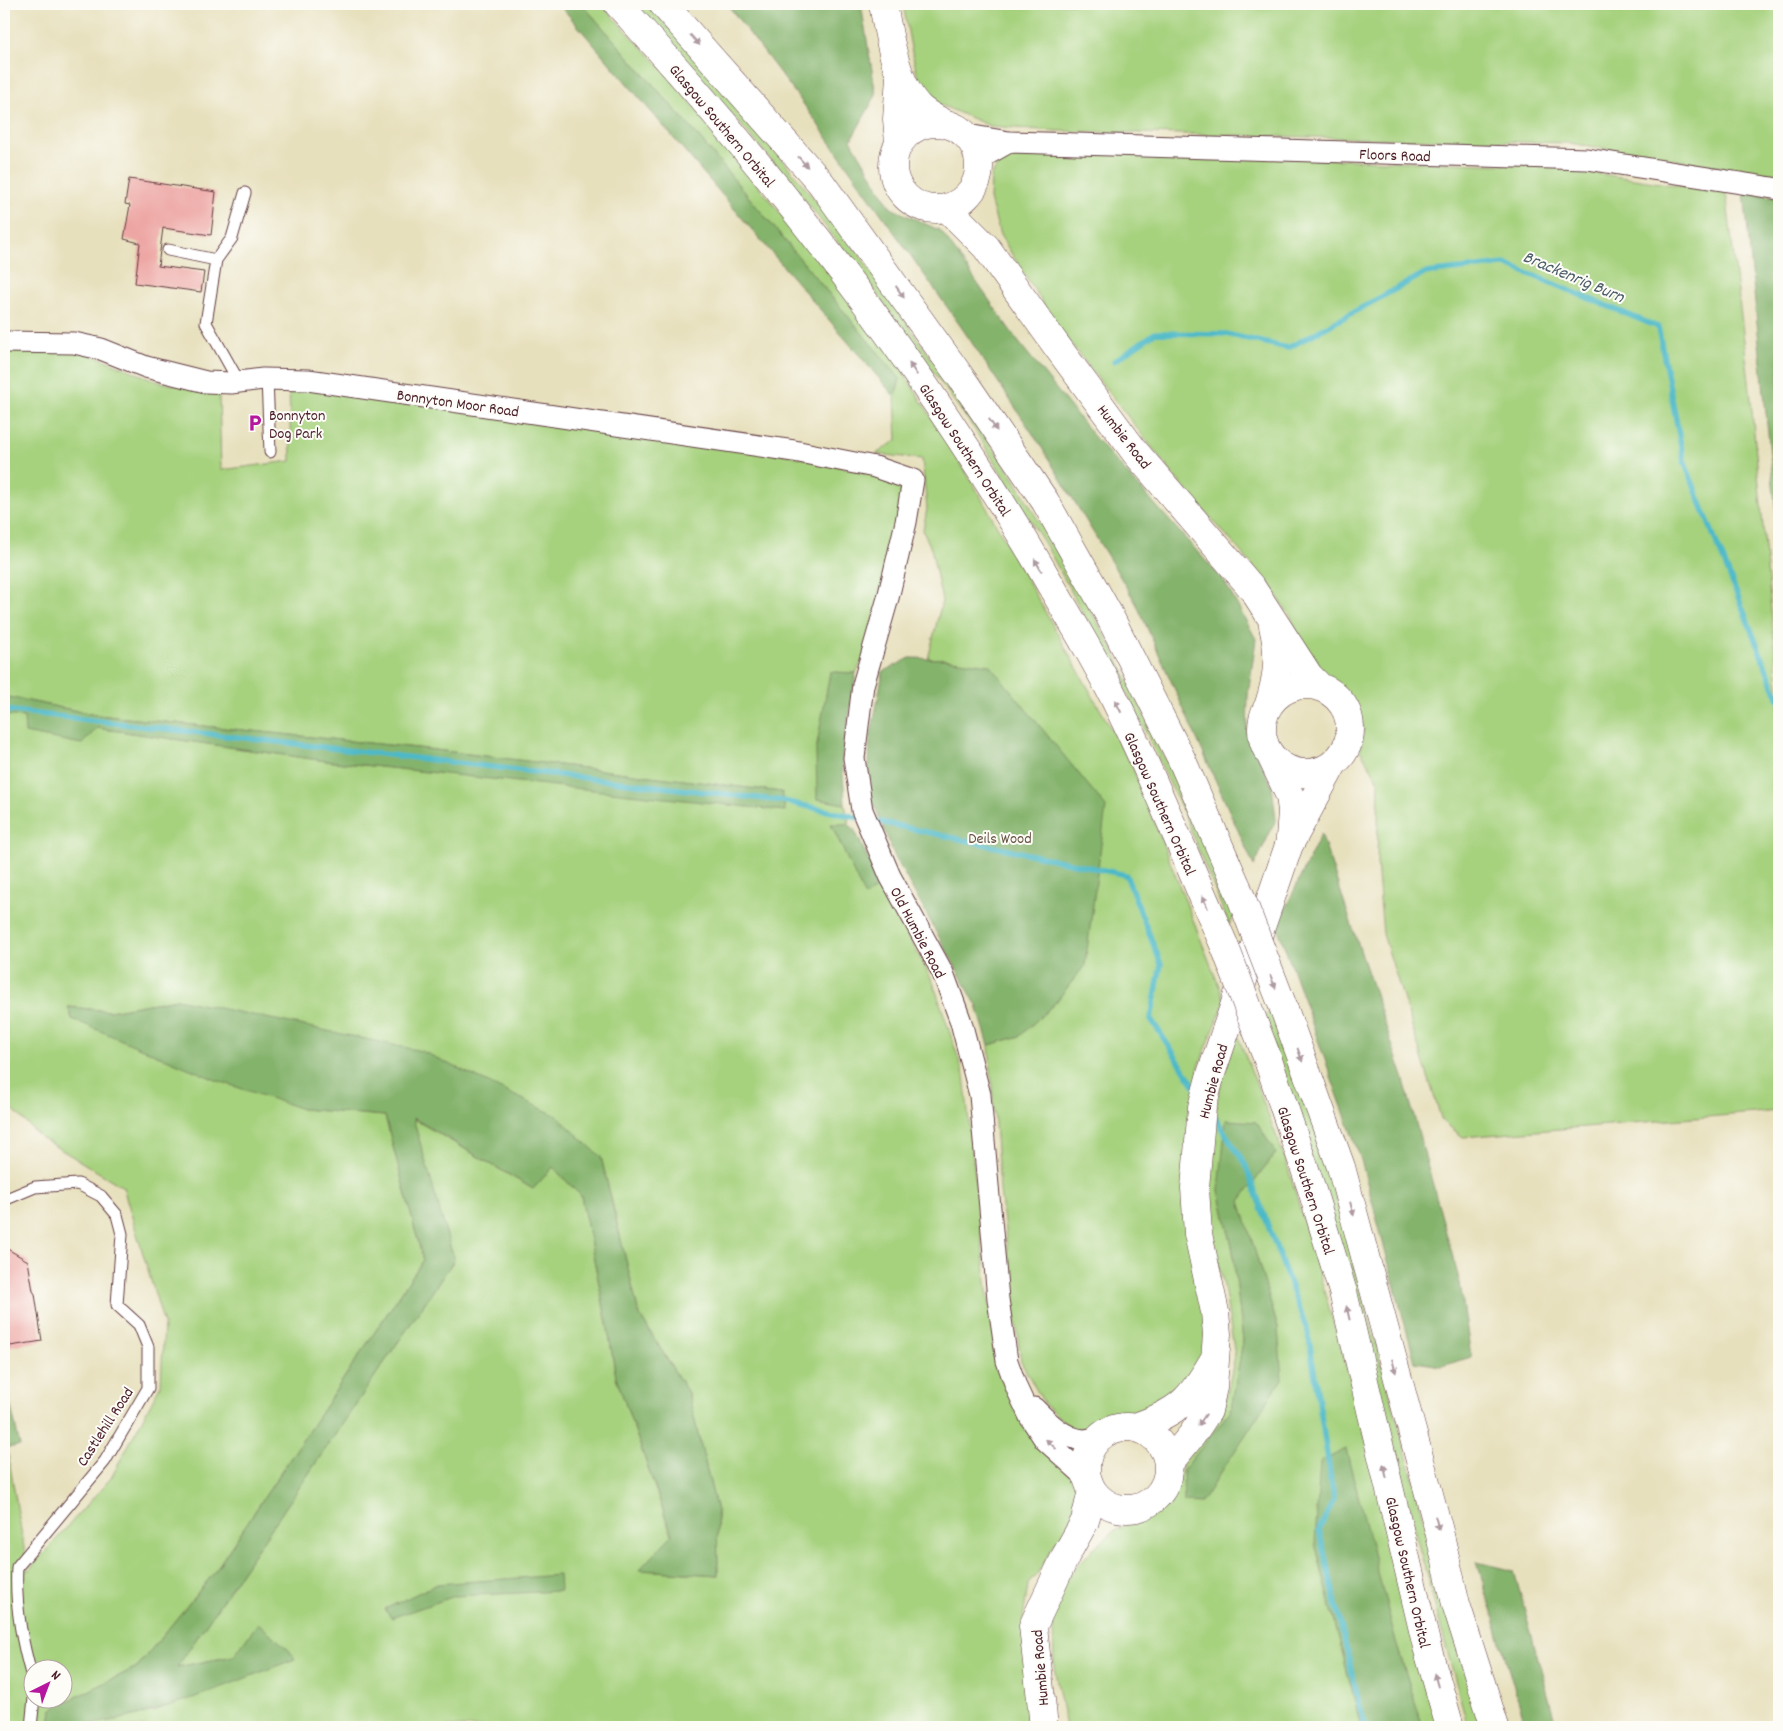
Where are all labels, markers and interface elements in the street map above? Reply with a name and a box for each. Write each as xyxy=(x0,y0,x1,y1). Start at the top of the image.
one-way arrow xyxy=(689,34,701,46)
street label: Glasgow Southern Orbital xyxy=(663,60,780,193)
street label: Floors Road xyxy=(1359,144,1431,169)
one-way arrow xyxy=(797,155,809,167)
water label: Brackenrig Burn xyxy=(1519,246,1628,311)
one-way arrow xyxy=(895,285,905,299)
one-way arrow xyxy=(908,362,918,376)
street label: Glasgow Southern Orbital xyxy=(912,379,1016,522)
street label: Bonnyton Moor Road xyxy=(395,385,520,424)
street label: Humbie Road xyxy=(1090,400,1156,475)
place label: Bonnyton Dog Park xyxy=(269,405,325,446)
parking icon: Bonnyton Dog Park xyxy=(245,413,265,433)
one-way arrow xyxy=(988,418,998,432)
one-way arrow xyxy=(1034,558,1043,571)
one-way arrow xyxy=(1114,699,1122,713)
street label: Glasgow Southern Orbital xyxy=(1117,729,1201,880)
park label: Deils Wood xyxy=(968,828,1032,851)
street label: Old Humbie Road xyxy=(883,883,951,983)
one-way arrow xyxy=(1201,895,1209,909)
one-way arrow xyxy=(1270,974,1277,989)
street label: Humbie Road xyxy=(1193,1042,1235,1122)
one-way arrow xyxy=(1296,1048,1304,1063)
street label: Glasgow Southern Orbital xyxy=(1270,1104,1340,1258)
one-way arrow xyxy=(1349,1202,1357,1217)
one-way arrow xyxy=(1344,1306,1352,1321)
one-way arrow xyxy=(1391,1359,1399,1374)
street label: Castlehill Road xyxy=(72,1383,140,1472)
one-way arrow xyxy=(1197,1414,1207,1427)
one-way arrow xyxy=(1045,1439,1057,1450)
one-way arrow xyxy=(1381,1464,1389,1479)
street label: Glasgow Southern Orbital xyxy=(1378,1495,1435,1651)
one-way arrow xyxy=(1433,1516,1441,1531)
street label: Humbie Road xyxy=(1027,1629,1056,1707)
north arrow xyxy=(22,1658,72,1708)
text: N xyxy=(46,1666,65,1686)
one-way arrow xyxy=(1432,1673,1440,1688)

